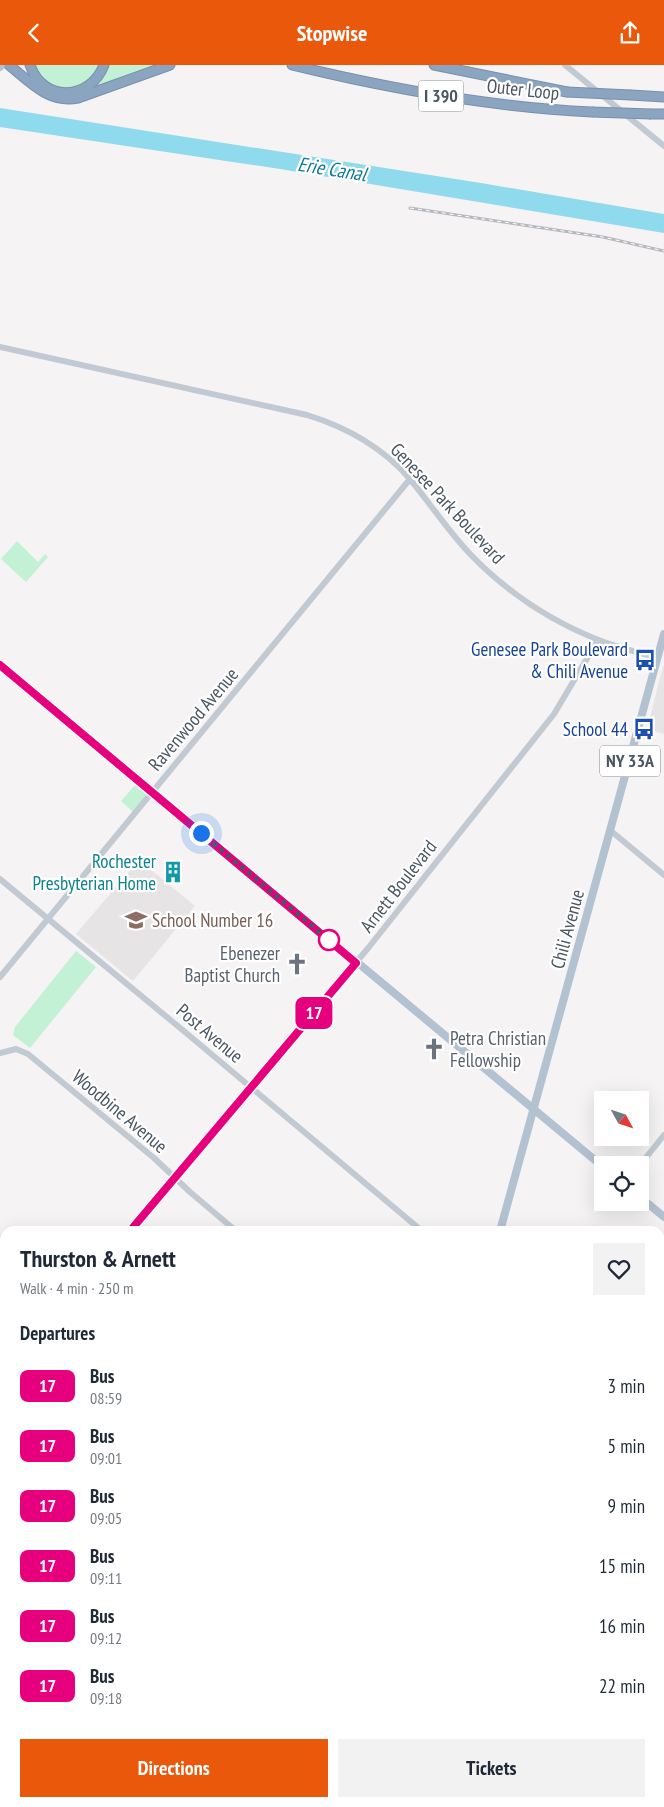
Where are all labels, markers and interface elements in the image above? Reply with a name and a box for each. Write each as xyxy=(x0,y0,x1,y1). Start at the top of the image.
icon: back xyxy=(20,19,48,47)
text: Stopwise xyxy=(297,19,367,47)
icon: share xyxy=(616,19,644,47)
street label: Outer Loop xyxy=(486,73,560,105)
road number: I 390 xyxy=(418,81,464,111)
water label: Erie Canal xyxy=(296,151,371,188)
street label: Genesee Park Boulevard xyxy=(386,437,510,569)
place label: Genesee Park Boulevard & Chili Avenue xyxy=(471,637,628,683)
bus stop icon: Genesee Park Boulevard & Chili Avenue xyxy=(632,647,658,673)
street label: Ravenwood Avenue xyxy=(143,662,243,776)
bus stop icon: School 44 xyxy=(631,716,657,742)
place label: School 44 xyxy=(563,717,628,741)
road number: NY 33A xyxy=(600,745,660,776)
your location xyxy=(189,821,214,846)
street label: Arnett Boulevard xyxy=(354,835,442,937)
place label: Rochester Presbyterian Home xyxy=(32,849,157,895)
building icon: Rochester Presbyterian Home xyxy=(160,859,186,885)
street label: Chili Avenue xyxy=(545,886,589,971)
school or university icon: School Number 16 xyxy=(123,907,149,933)
place label: School Number 16 xyxy=(152,908,273,932)
unlabelled marker xyxy=(318,929,340,951)
place label: Ebenezer Baptist Church xyxy=(185,941,281,987)
church icon: Ebenezer Baptist Church xyxy=(284,951,310,977)
line badge: 17 xyxy=(292,997,336,1029)
street label: Post Avenue xyxy=(172,998,248,1068)
text: 17 xyxy=(305,1001,323,1024)
place label: Petra Christian Fellowship xyxy=(450,1026,546,1072)
church icon: Petra Christian Fellowship xyxy=(421,1036,447,1062)
street label: Woodbine Avenue xyxy=(68,1064,173,1158)
north arrow xyxy=(594,1091,649,1146)
map controls xyxy=(594,1091,649,1211)
button: locate xyxy=(594,1156,649,1211)
text: Thurston & Arnett xyxy=(20,1243,176,1274)
button: heart xyxy=(593,1243,645,1295)
text: Walk · 4 min · 250 m xyxy=(20,1278,133,1298)
text: Departures xyxy=(20,1321,95,1345)
text: Bus xyxy=(90,1364,114,1388)
text: 17 xyxy=(39,1374,56,1397)
text: 3 min xyxy=(608,1374,645,1398)
text: 08:59 xyxy=(90,1388,122,1408)
text: Bus xyxy=(90,1424,114,1448)
text: 17 xyxy=(39,1434,56,1457)
text: 5 min xyxy=(608,1434,645,1458)
text: 09:01 xyxy=(90,1448,122,1468)
text: Bus xyxy=(90,1484,114,1508)
text: 17 xyxy=(39,1494,56,1517)
text: 9 min xyxy=(608,1494,645,1518)
text: 09:05 xyxy=(90,1508,122,1528)
text: Bus xyxy=(90,1544,114,1568)
text: 17 xyxy=(39,1554,56,1577)
text: 15 min xyxy=(599,1554,645,1578)
text: 09:11 xyxy=(90,1568,122,1588)
text: Bus xyxy=(90,1604,114,1628)
text: 17 xyxy=(39,1614,56,1637)
text: 16 min xyxy=(599,1614,645,1638)
text: 09:12 xyxy=(90,1628,122,1648)
text: Bus xyxy=(90,1664,114,1688)
text: 17 xyxy=(39,1674,56,1697)
text: 22 min xyxy=(599,1674,645,1698)
text: 09:18 xyxy=(90,1688,122,1708)
button: Directions xyxy=(20,1739,328,1797)
button: Tickets xyxy=(338,1739,645,1797)

